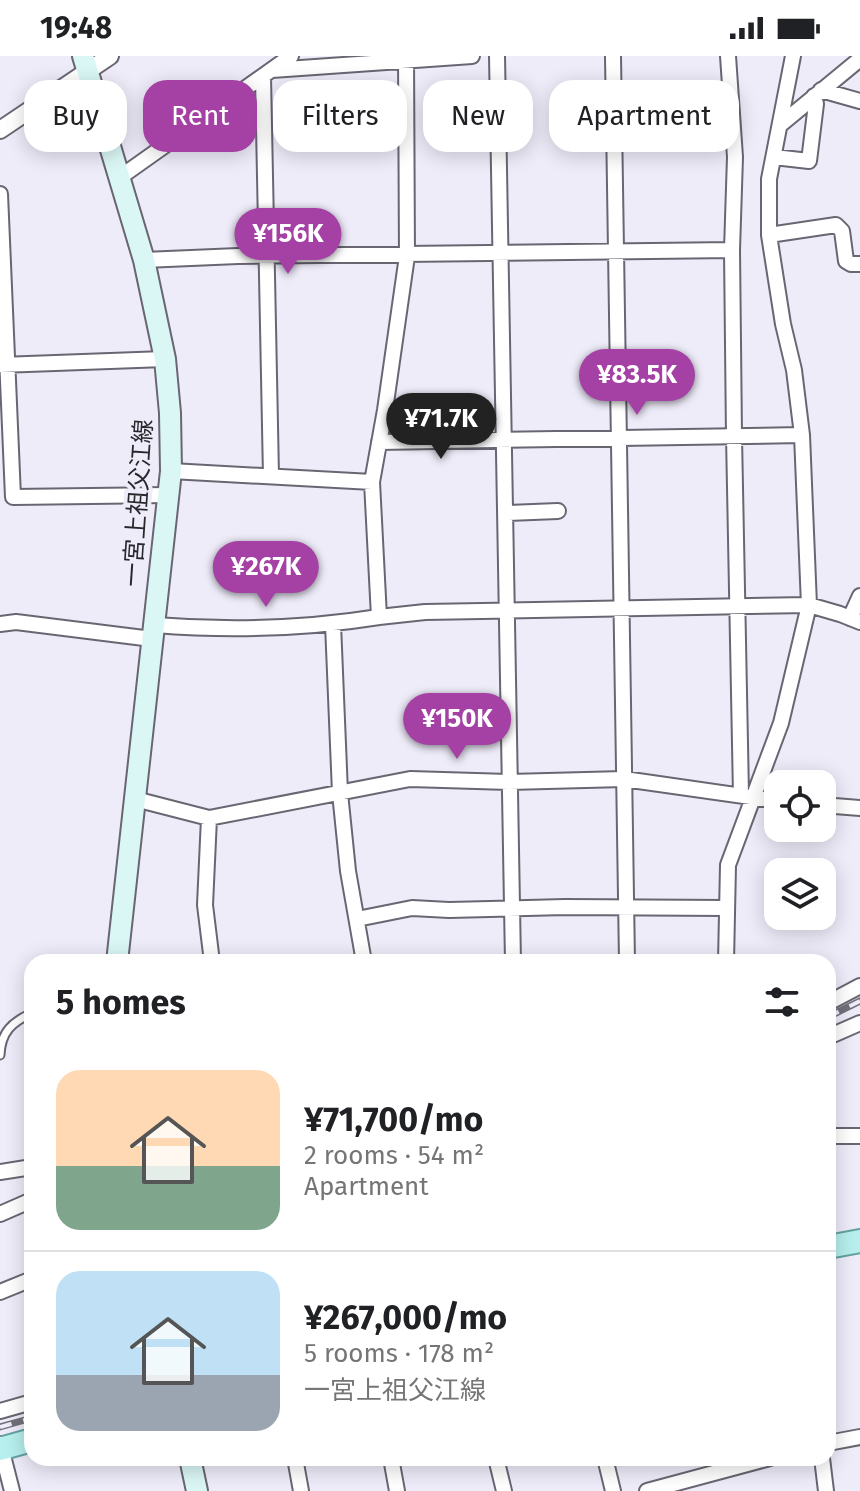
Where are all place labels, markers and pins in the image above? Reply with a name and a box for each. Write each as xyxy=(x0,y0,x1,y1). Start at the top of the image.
pin: ¥156K xyxy=(232,208,344,276)
pin: ¥83.5K xyxy=(572,349,702,417)
pin: ¥71.7K xyxy=(376,393,506,461)
pin: ¥267K xyxy=(210,541,322,609)
pin: ¥150K xyxy=(401,693,513,761)

